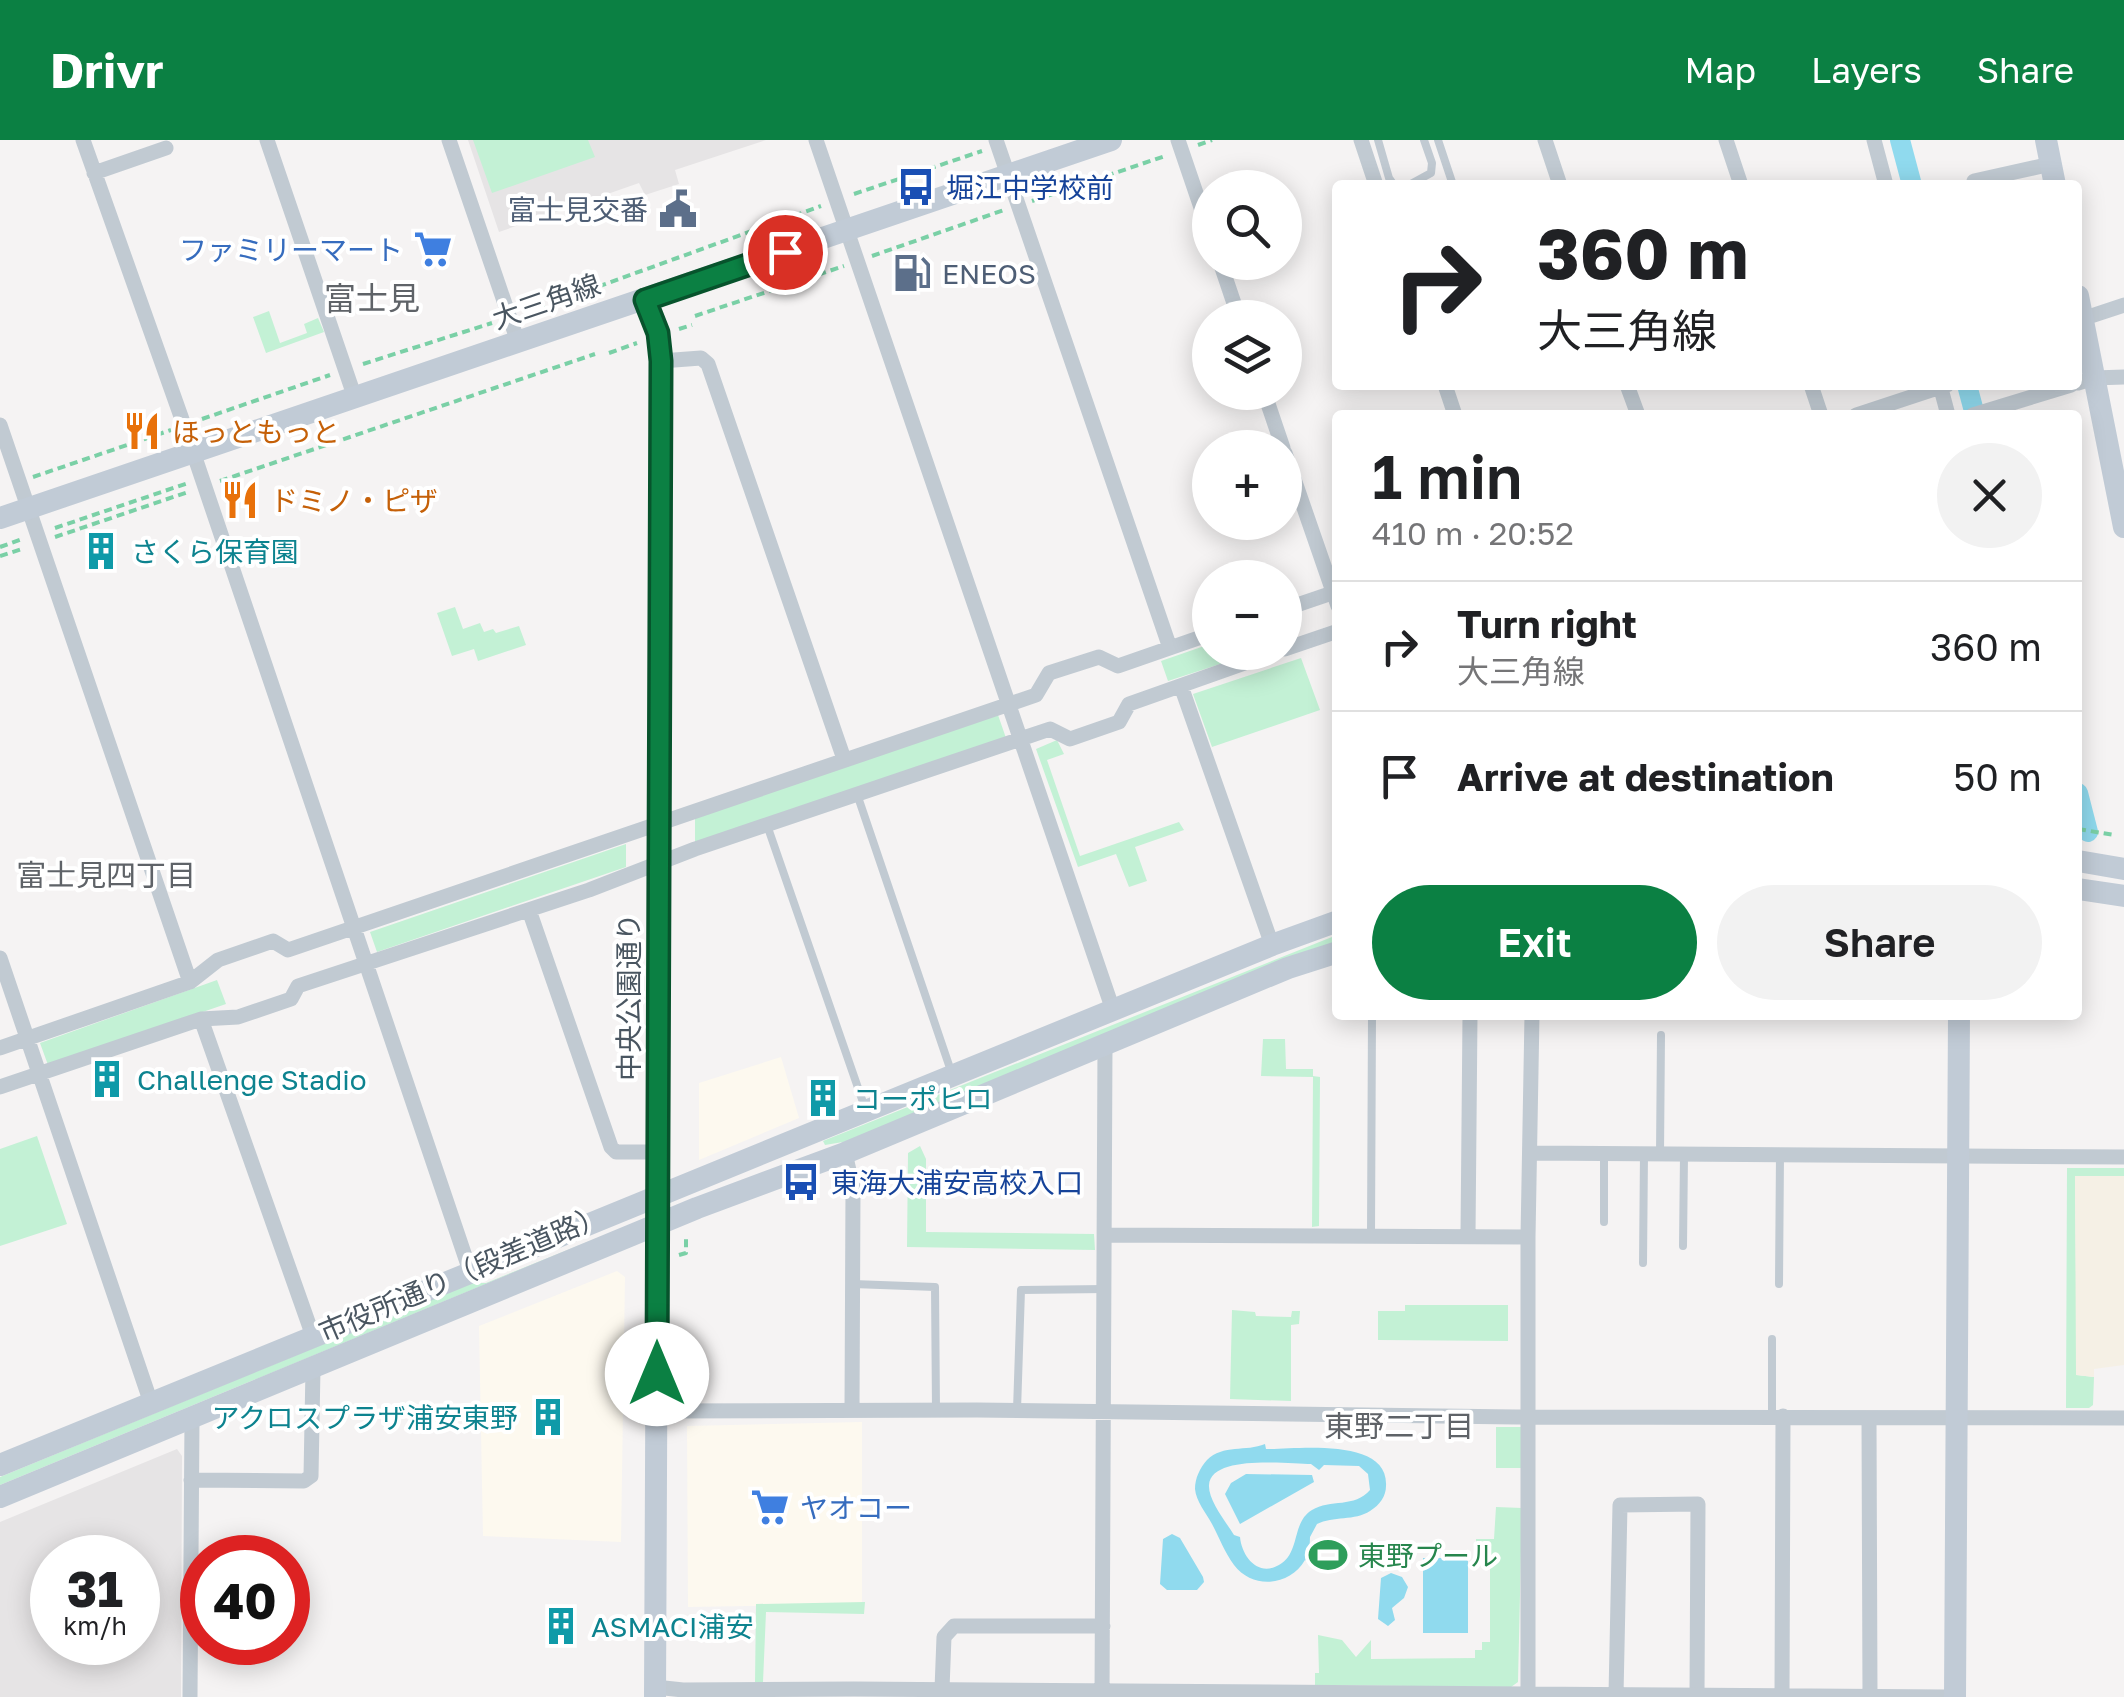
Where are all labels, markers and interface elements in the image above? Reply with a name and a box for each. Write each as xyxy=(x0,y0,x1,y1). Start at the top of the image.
text: Drivr xyxy=(50,41,164,99)
text: Map xyxy=(1685,49,1756,91)
text: Layers xyxy=(1811,49,1922,91)
text: Share xyxy=(1977,49,2074,91)
bus stop icon: 堀江中学校前 xyxy=(895,166,937,208)
map controls xyxy=(1192,170,1302,670)
button: search xyxy=(1192,170,1302,280)
place label: 堀江中学校前 xyxy=(946,171,1114,204)
public building icon: 富士見交番 xyxy=(657,188,699,230)
place label: 富士見交番 xyxy=(508,193,648,226)
pin xyxy=(743,210,828,295)
text: 360 m xyxy=(1537,210,1748,294)
icon: right xyxy=(1372,220,1502,350)
icon: arrive xyxy=(758,225,813,280)
supermarket icon: ファミリーマート xyxy=(412,228,454,270)
place label: ファミリーマート xyxy=(179,233,403,266)
fuel station icon: ENEOS xyxy=(891,252,933,294)
place label: ENEOS xyxy=(942,257,1036,290)
street label: 大三角線 xyxy=(488,267,604,335)
district label: 富士見 xyxy=(324,279,420,317)
button: layers xyxy=(1192,300,1302,410)
text: 大三角線 xyxy=(1537,303,1717,357)
restaurant icon: ほっともっと xyxy=(121,410,163,452)
place label: ほっともっと xyxy=(172,415,340,448)
button: + xyxy=(1192,430,1302,540)
text: 1 min xyxy=(1372,440,1522,512)
button: close xyxy=(1937,443,2042,548)
restaurant icon: ドミノ・ピザ xyxy=(219,479,261,521)
place label: ドミノ・ピザ xyxy=(270,484,438,517)
text: 410 m · 20:52 xyxy=(1372,514,1574,552)
building icon: さくら保育園 xyxy=(80,530,122,572)
place label: さくら保育園 xyxy=(131,535,299,568)
button: − xyxy=(1192,560,1302,670)
text: Turn right xyxy=(1457,601,1637,646)
icon: right xyxy=(1372,619,1427,674)
text: 360 m xyxy=(1930,624,2042,669)
text: 大三角線 xyxy=(1457,652,1585,690)
icon: arrive xyxy=(1372,749,1427,804)
text: Arrive at destination xyxy=(1457,754,1834,799)
text: 50 m xyxy=(1953,754,2042,799)
district label: 富士見四丁目 xyxy=(16,857,196,893)
button: Exit xyxy=(1372,885,1697,1000)
button: Share xyxy=(1717,885,2042,1000)
street label: 中央公園通り xyxy=(612,913,645,1081)
building icon: Challenge Stadio xyxy=(86,1058,128,1100)
place label: Challenge Stadio xyxy=(137,1063,367,1096)
building icon: コーポヒロ xyxy=(802,1077,844,1119)
place label: コーポヒロ xyxy=(853,1082,993,1115)
bus stop icon: 東海大浦安高校入口 xyxy=(780,1161,822,1203)
place label: 東海大浦安高校入口 xyxy=(831,1166,1083,1199)
street label: 市役所通り（段差道路） xyxy=(314,1198,610,1348)
position arrow xyxy=(605,1322,709,1426)
building icon: アクロスプラザ浦安東野 xyxy=(527,1396,569,1438)
place label: アクロスプラザ浦安東野 xyxy=(211,1401,518,1434)
district label: 東野二丁目 xyxy=(1324,1408,1474,1444)
supermarket icon: ヤオコー xyxy=(749,1486,791,1528)
place label: ヤオコー xyxy=(800,1491,912,1524)
sports icon: 東野プール xyxy=(1307,1534,1349,1576)
speed limit sign: 40 xyxy=(180,1535,310,1665)
place label: 東野プール xyxy=(1358,1539,1498,1572)
text: 31 xyxy=(67,1558,123,1618)
building icon: ASMACI浦安 xyxy=(540,1605,582,1647)
text: km/h xyxy=(63,1610,127,1641)
place label: ASMACI浦安 xyxy=(591,1610,754,1643)

